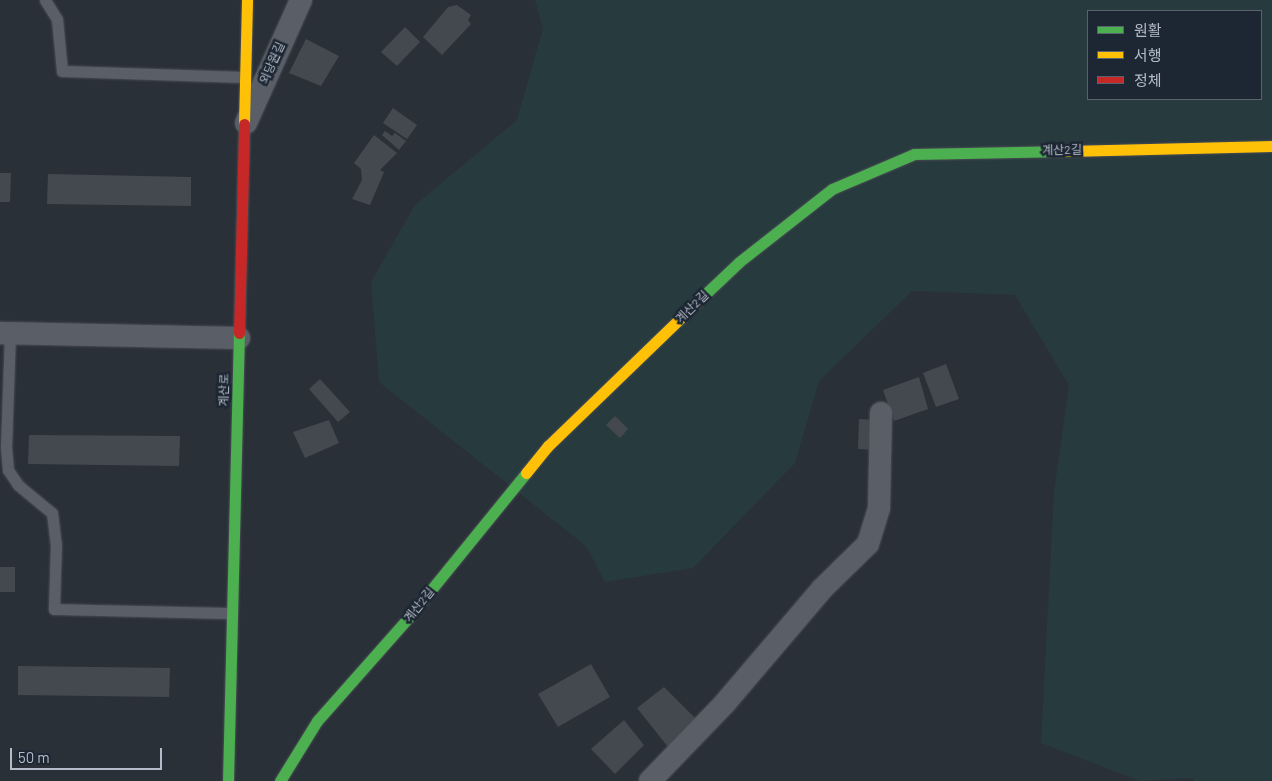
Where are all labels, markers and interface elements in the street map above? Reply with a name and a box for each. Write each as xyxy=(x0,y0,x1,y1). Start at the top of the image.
legend xyxy=(1087,10,1262,100)
text: 원활 xyxy=(1134,21,1162,39)
street label: 외당원길 xyxy=(256,40,288,86)
text: 서행 xyxy=(1134,46,1162,64)
text: 정체 xyxy=(1134,71,1162,89)
street label: 계산2길 xyxy=(1042,142,1082,158)
street label: 계산2길 xyxy=(673,288,711,326)
street label: 계산로 xyxy=(217,373,231,407)
street label: 계산2길 xyxy=(401,585,437,625)
scale bar xyxy=(12,738,165,770)
text: 50 m xyxy=(18,748,50,766)

